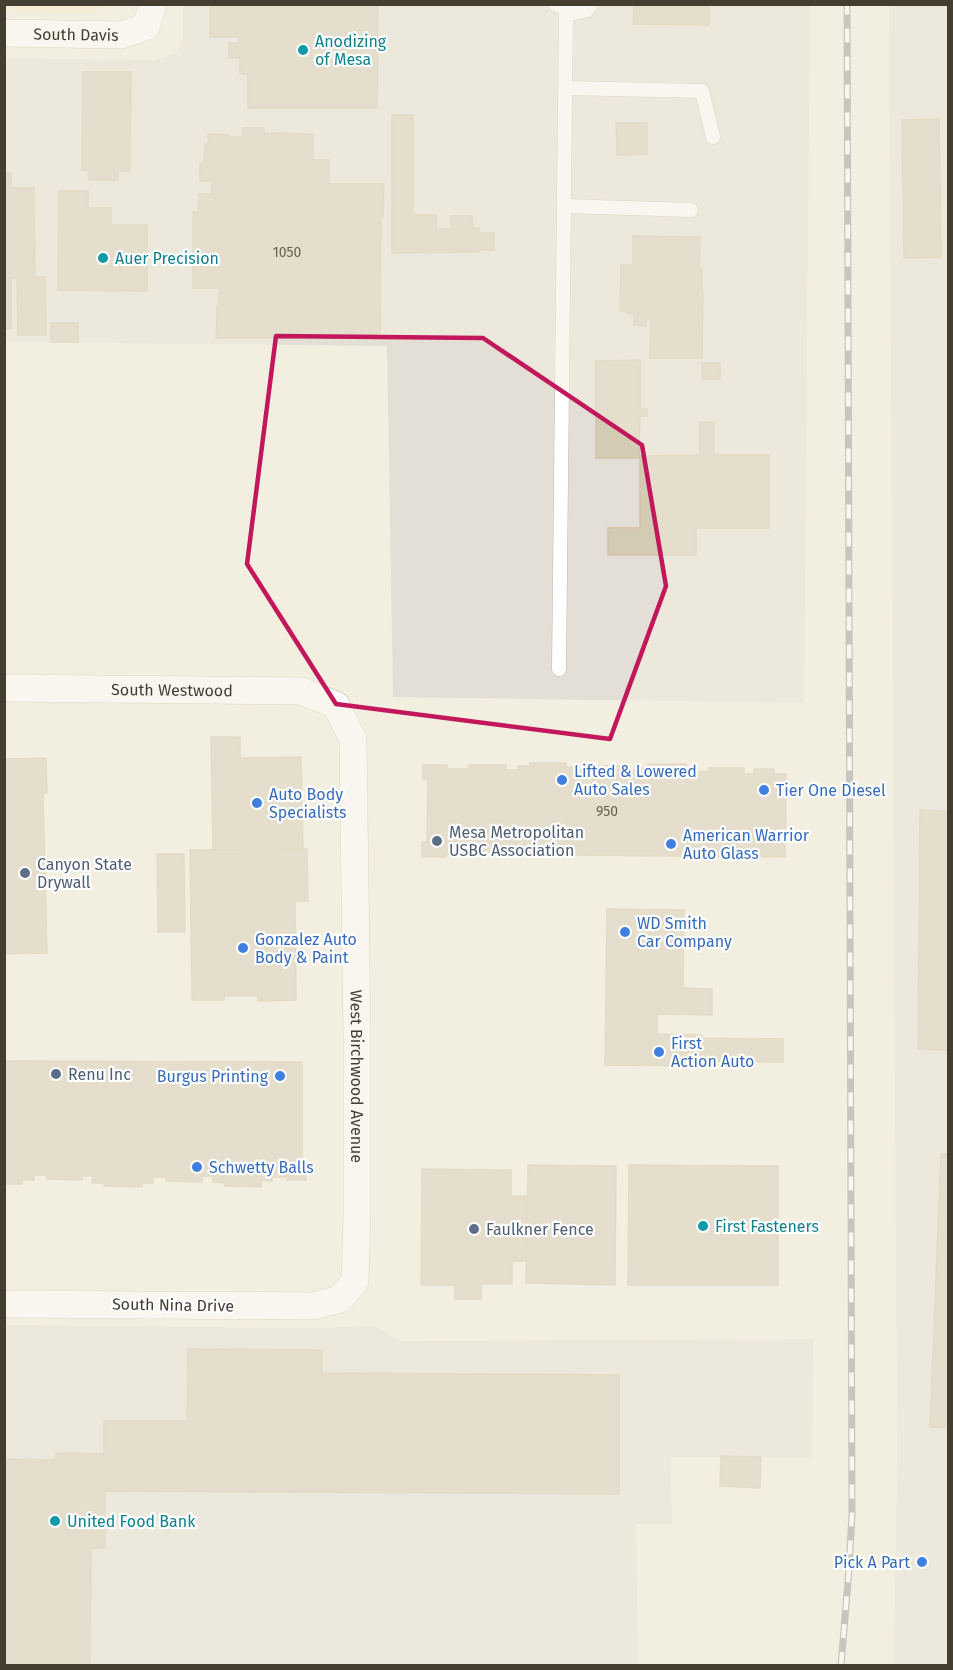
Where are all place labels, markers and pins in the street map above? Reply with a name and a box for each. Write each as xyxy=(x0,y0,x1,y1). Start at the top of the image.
place label: Anodizing of Mesa xyxy=(315,32,387,69)
marker: Anodizing of Mesa xyxy=(296,43,310,57)
place label: Auer Precision xyxy=(115,249,219,268)
marker: Auer Precision xyxy=(96,251,110,265)
place label: Lifted & Lowered Auto Sales xyxy=(574,762,697,799)
marker: Lifted & Lowered Auto Sales xyxy=(555,773,569,787)
place label: Tier One Diesel xyxy=(776,781,886,800)
marker: Tier One Diesel xyxy=(757,783,771,797)
place label: Auto Body Specialists xyxy=(269,785,347,822)
marker: Auto Body Specialists xyxy=(250,796,264,810)
place label: Mesa Metropolitan USBC Association xyxy=(449,823,584,860)
place label: American Warrior Auto Glass xyxy=(683,826,810,863)
marker: Mesa Metropolitan USBC Association xyxy=(430,834,444,848)
marker: American Warrior Auto Glass xyxy=(664,837,678,851)
place label: Canyon State Drywall xyxy=(37,855,132,892)
marker: Canyon State Drywall xyxy=(18,866,32,880)
place label: WD Smith Car Company xyxy=(637,914,732,951)
marker: WD Smith Car Company xyxy=(618,925,632,939)
place label: Gonzalez Auto Body & Paint xyxy=(255,930,357,967)
marker: Gonzalez Auto Body & Paint xyxy=(236,941,250,955)
place label: First Action Auto xyxy=(671,1034,754,1071)
marker: First Action Auto xyxy=(652,1045,666,1059)
place label: Renu Inc xyxy=(68,1065,131,1084)
marker: Renu Inc xyxy=(49,1067,63,1081)
place label: Burgus Printing xyxy=(157,1067,269,1086)
marker: Burgus Printing xyxy=(273,1069,287,1083)
place label: Schwetty Balls xyxy=(209,1158,314,1177)
marker: Schwetty Balls xyxy=(190,1160,204,1174)
place label: First Fasteners xyxy=(715,1217,819,1236)
marker: First Fasteners xyxy=(696,1219,710,1233)
place label: Faulkner Fence xyxy=(486,1220,594,1239)
marker: Faulkner Fence xyxy=(467,1222,481,1236)
place label: United Food Bank xyxy=(67,1512,196,1531)
marker: United Food Bank xyxy=(48,1514,62,1528)
place label: Pick A Part xyxy=(834,1553,910,1572)
marker: Pick A Part xyxy=(915,1555,929,1569)

